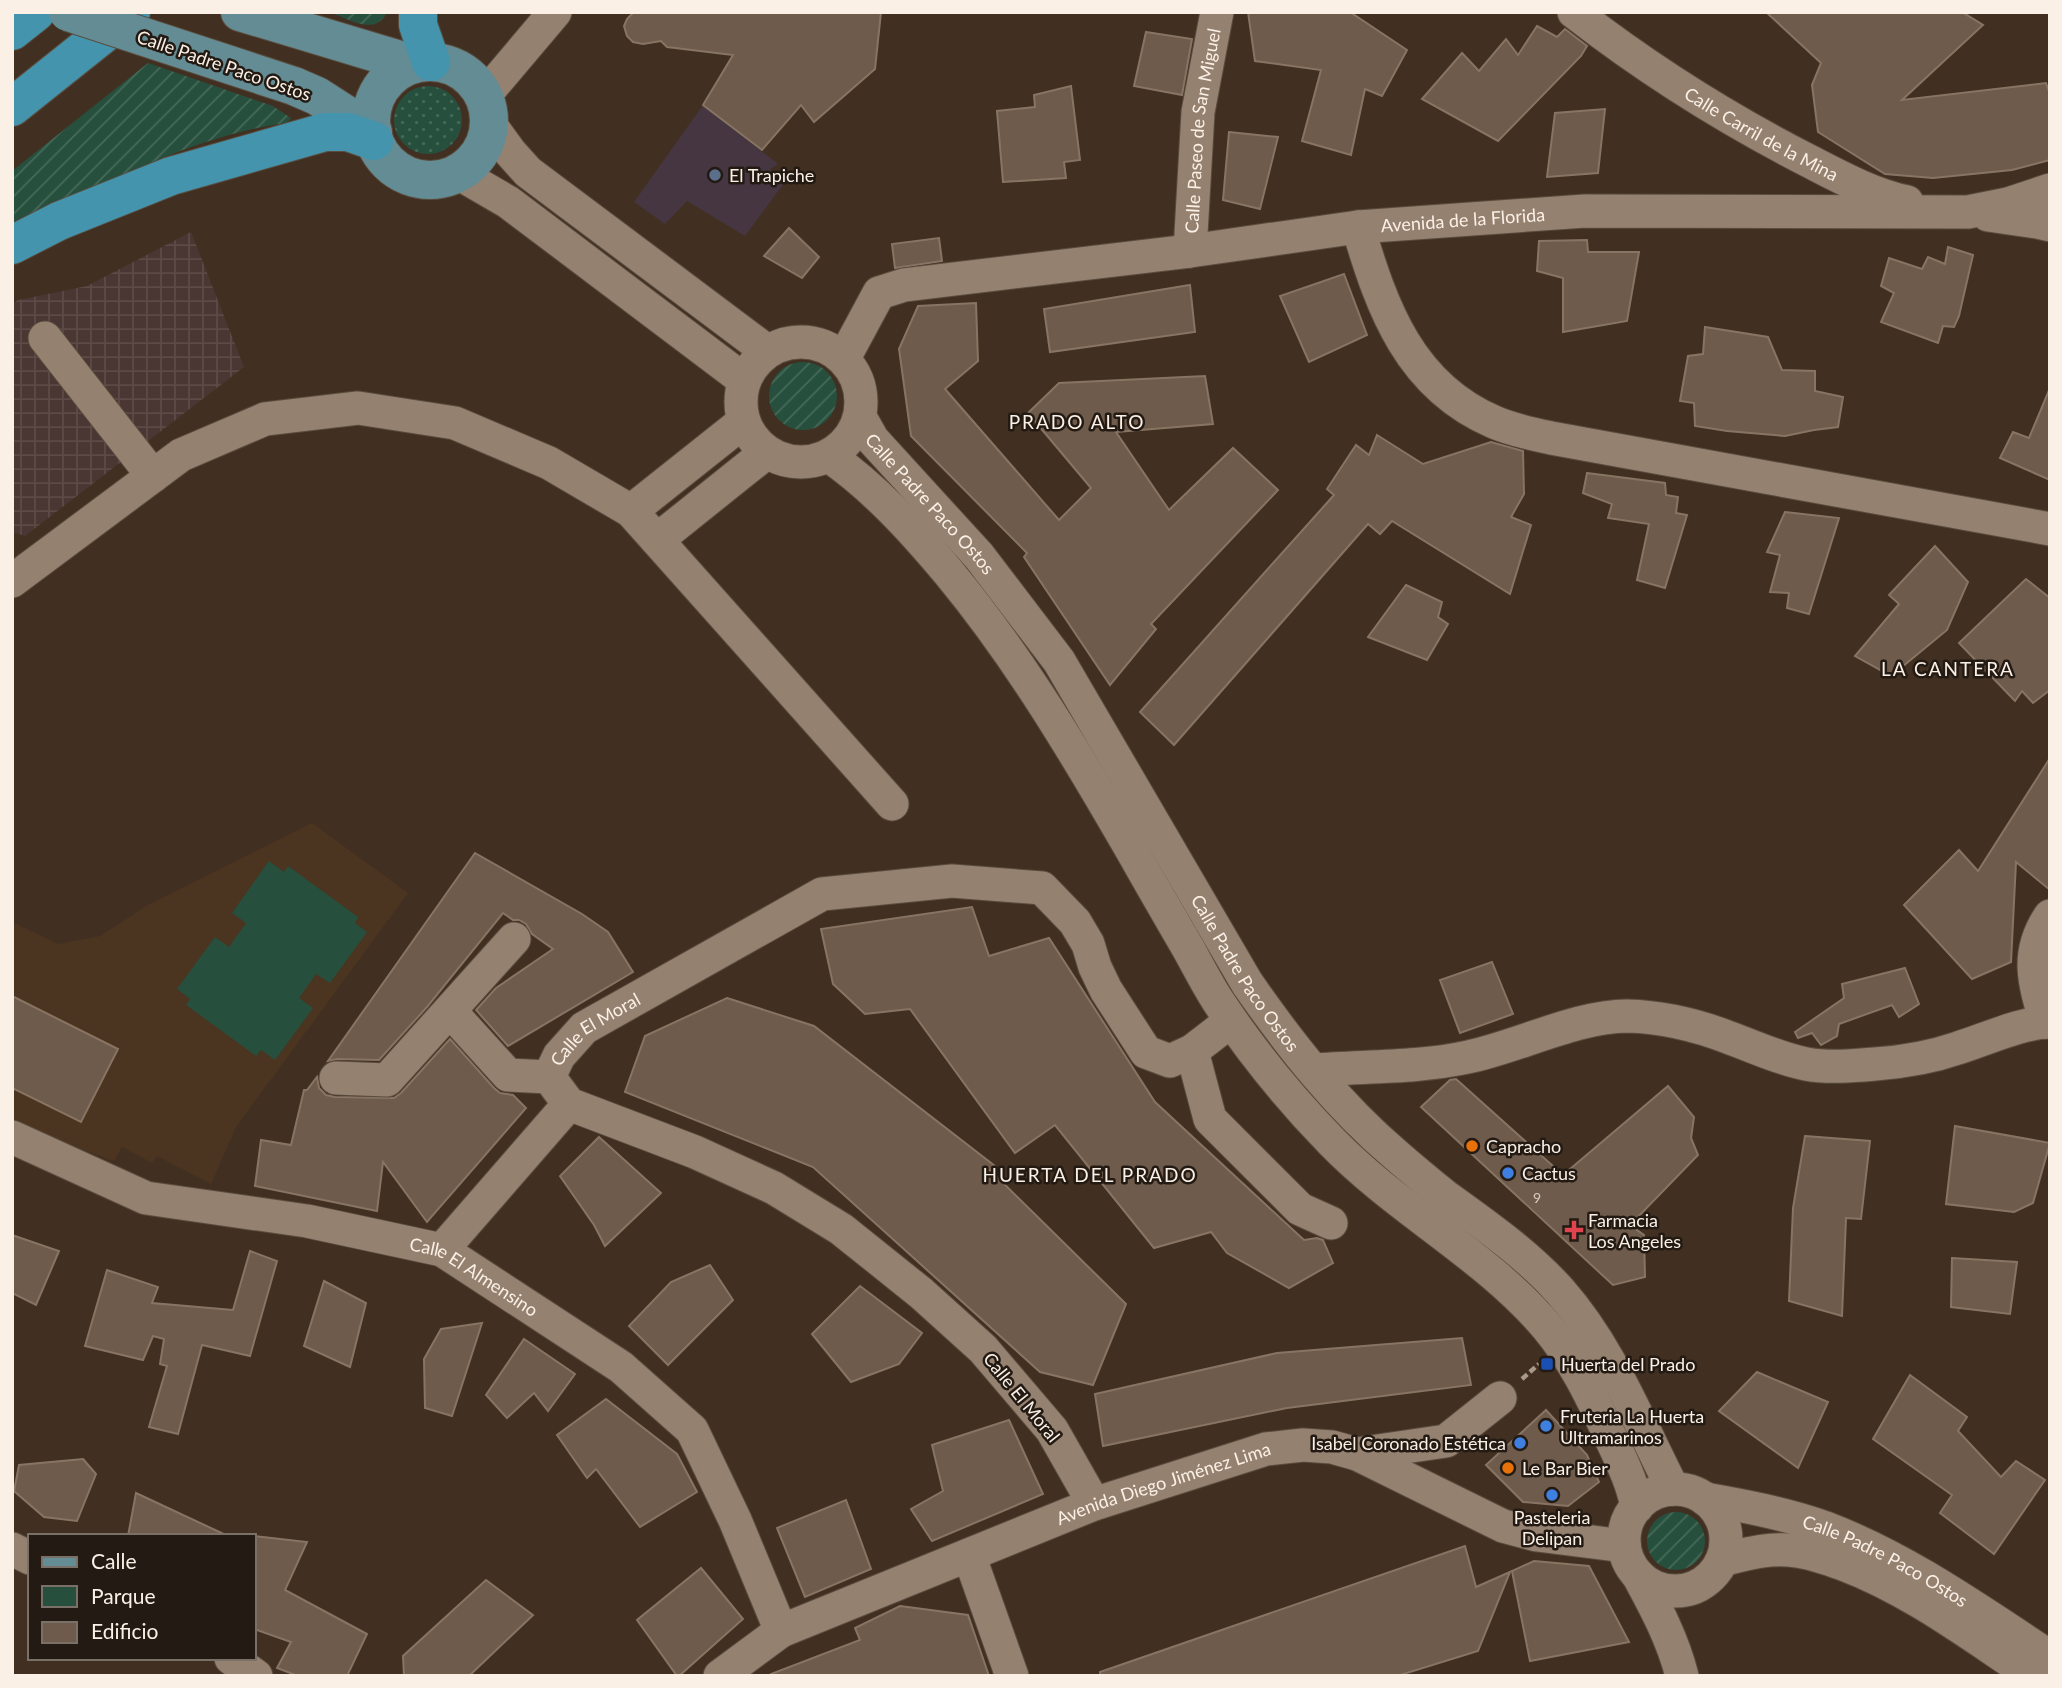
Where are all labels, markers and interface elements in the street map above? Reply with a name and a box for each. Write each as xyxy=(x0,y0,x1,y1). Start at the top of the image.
street label: Calle Padre Paco Ostos xyxy=(134,25,314,105)
street label: Calle Paseo de San Miguel xyxy=(1180,26,1225,234)
street label: Calle Carril de la Mina xyxy=(1681,82,1842,185)
place label: El Trapiche xyxy=(729,164,814,186)
marker: El Trapiche xyxy=(707,167,723,183)
street label: Avenida de la Florida xyxy=(1380,203,1546,236)
district label: PRADO ALTO xyxy=(1009,410,1145,433)
street label: Calle Padre Paco Ostos xyxy=(861,428,1000,579)
district label: LA CANTERA xyxy=(1881,657,2015,680)
street label: Calle Padre Paco Ostos xyxy=(1187,890,1304,1056)
street label: Calle El Moral xyxy=(545,988,644,1069)
place label: Capracho xyxy=(1486,1135,1561,1157)
marker: Capracho xyxy=(1464,1138,1480,1154)
place label: Cactus xyxy=(1522,1162,1576,1184)
district label: HUERTA DEL PRADO xyxy=(982,1163,1198,1186)
marker: Cactus xyxy=(1500,1165,1516,1181)
house number: 9 xyxy=(1533,1189,1541,1206)
place label: Farmacia Los Angeles xyxy=(1588,1209,1681,1252)
marker: Farmacia Los Angeles xyxy=(1566,1222,1582,1238)
street label: Calle El Almensino xyxy=(408,1232,542,1321)
street label: Calle El Moral xyxy=(979,1348,1065,1446)
place label: Huerta del Prado xyxy=(1561,1353,1695,1375)
marker: Huerta del Prado xyxy=(1539,1356,1555,1372)
place label: Fruteria La Huerta Ultramarinos xyxy=(1560,1405,1704,1448)
marker: Fruteria La Huerta Ultramarinos xyxy=(1538,1418,1554,1434)
place label: Isabel Coronado Estética xyxy=(1311,1432,1506,1454)
marker: Isabel Coronado Estética xyxy=(1512,1435,1528,1451)
street label: Avenida Diego Jiménez Lima xyxy=(1053,1437,1273,1529)
place label: Le Bar Bier xyxy=(1522,1457,1608,1479)
marker: Le Bar Bier xyxy=(1500,1460,1516,1476)
marker: Pasteleria Delipan xyxy=(1544,1487,1560,1503)
place label: Pasteleria Delipan xyxy=(1514,1506,1590,1549)
street label: Calle Padre Paco Ostos xyxy=(1800,1510,1972,1611)
legend xyxy=(28,1534,256,1660)
text: Calle xyxy=(91,1548,136,1573)
text: Parque xyxy=(91,1583,156,1608)
text: Edificio xyxy=(91,1618,159,1643)

